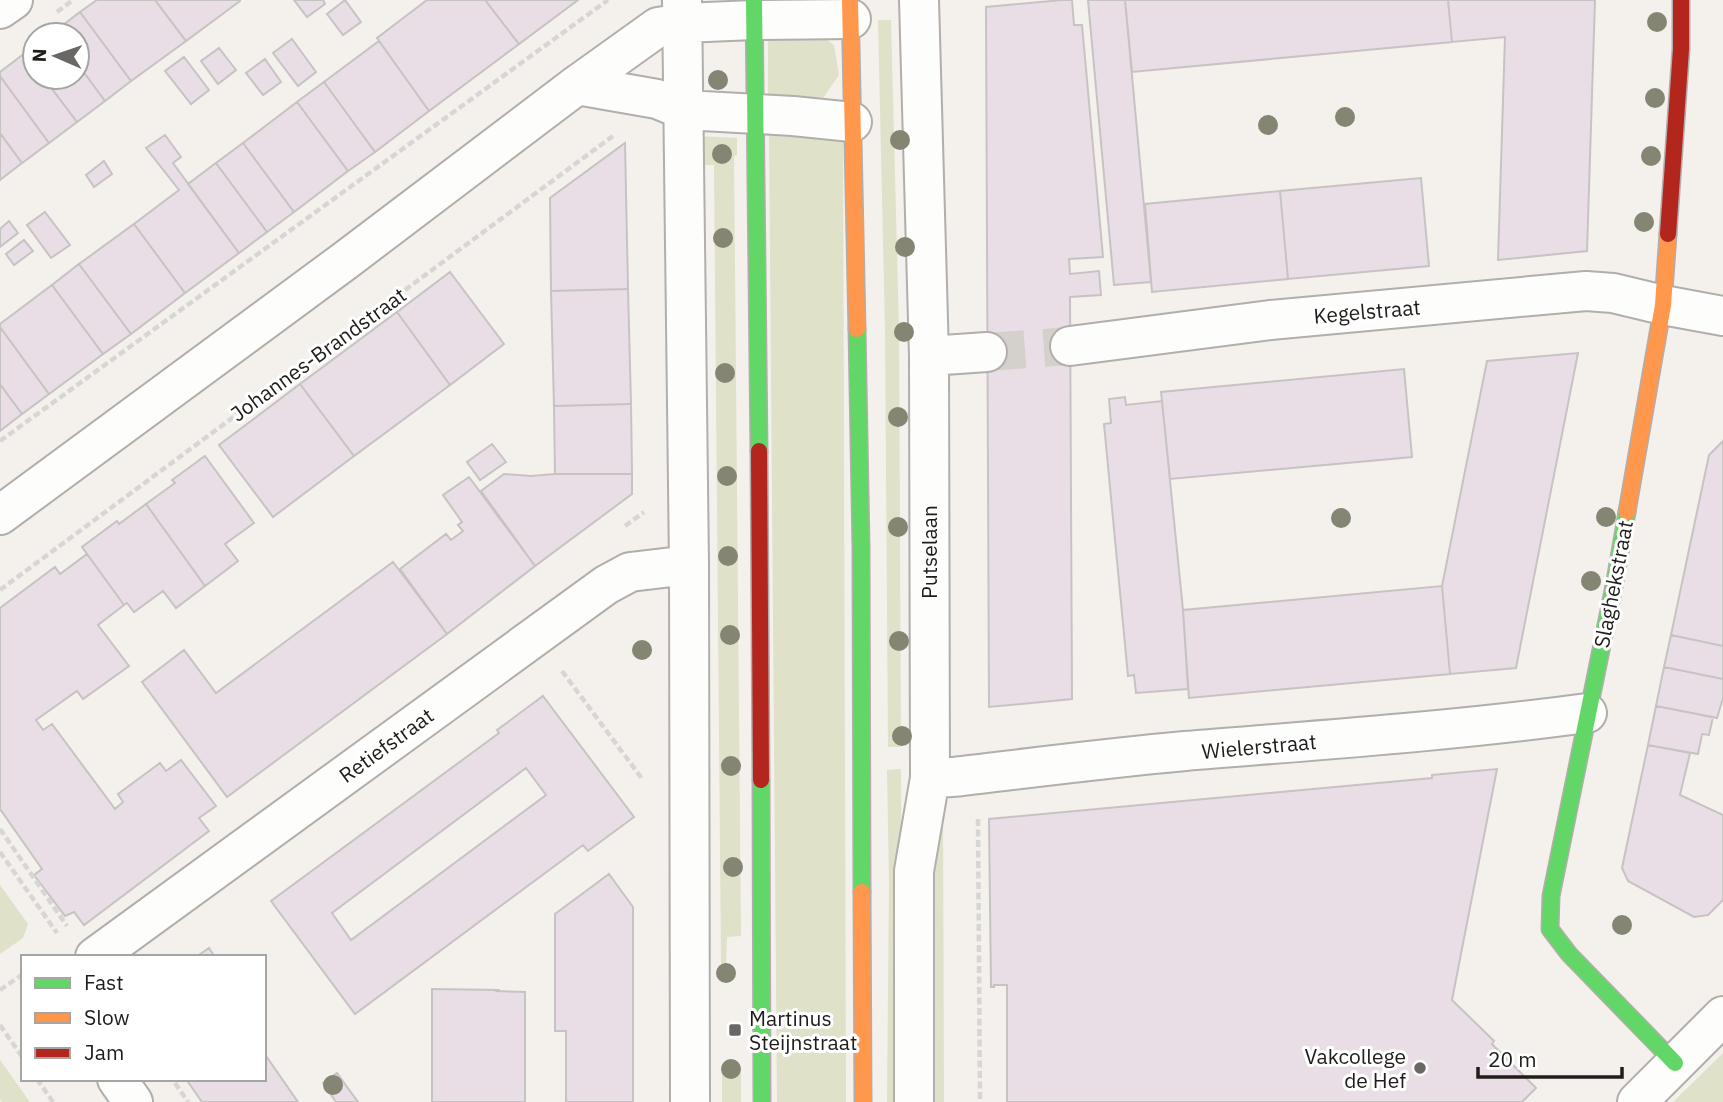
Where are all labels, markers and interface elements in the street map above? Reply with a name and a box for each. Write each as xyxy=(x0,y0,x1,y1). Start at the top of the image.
north arrow xyxy=(21,21,91,91)
text: N xyxy=(27,48,51,63)
street label: Johannes-Brandstraat xyxy=(224,281,412,427)
street label: Kegelstraat xyxy=(1312,292,1422,330)
street label: Putselaan xyxy=(915,505,943,599)
street label: Slaghekstraat xyxy=(1587,518,1639,650)
street label: Retiefstraat xyxy=(333,701,439,789)
street label: Wielerstraat xyxy=(1200,727,1318,765)
legend xyxy=(21,955,266,1081)
text: Fast xyxy=(84,968,124,996)
text: Slow xyxy=(84,1003,130,1031)
place label: Martinus Steijnstraat xyxy=(749,1004,857,1056)
marker: Martinus Steijnstraat xyxy=(727,1022,743,1038)
scale bar xyxy=(1478,1036,1622,1080)
text: Jam xyxy=(84,1038,124,1066)
place label: Vakcollege de Hef xyxy=(1304,1042,1406,1094)
text: 20 m xyxy=(1488,1045,1537,1073)
marker: Vakcollege de Hef xyxy=(1412,1060,1428,1076)

